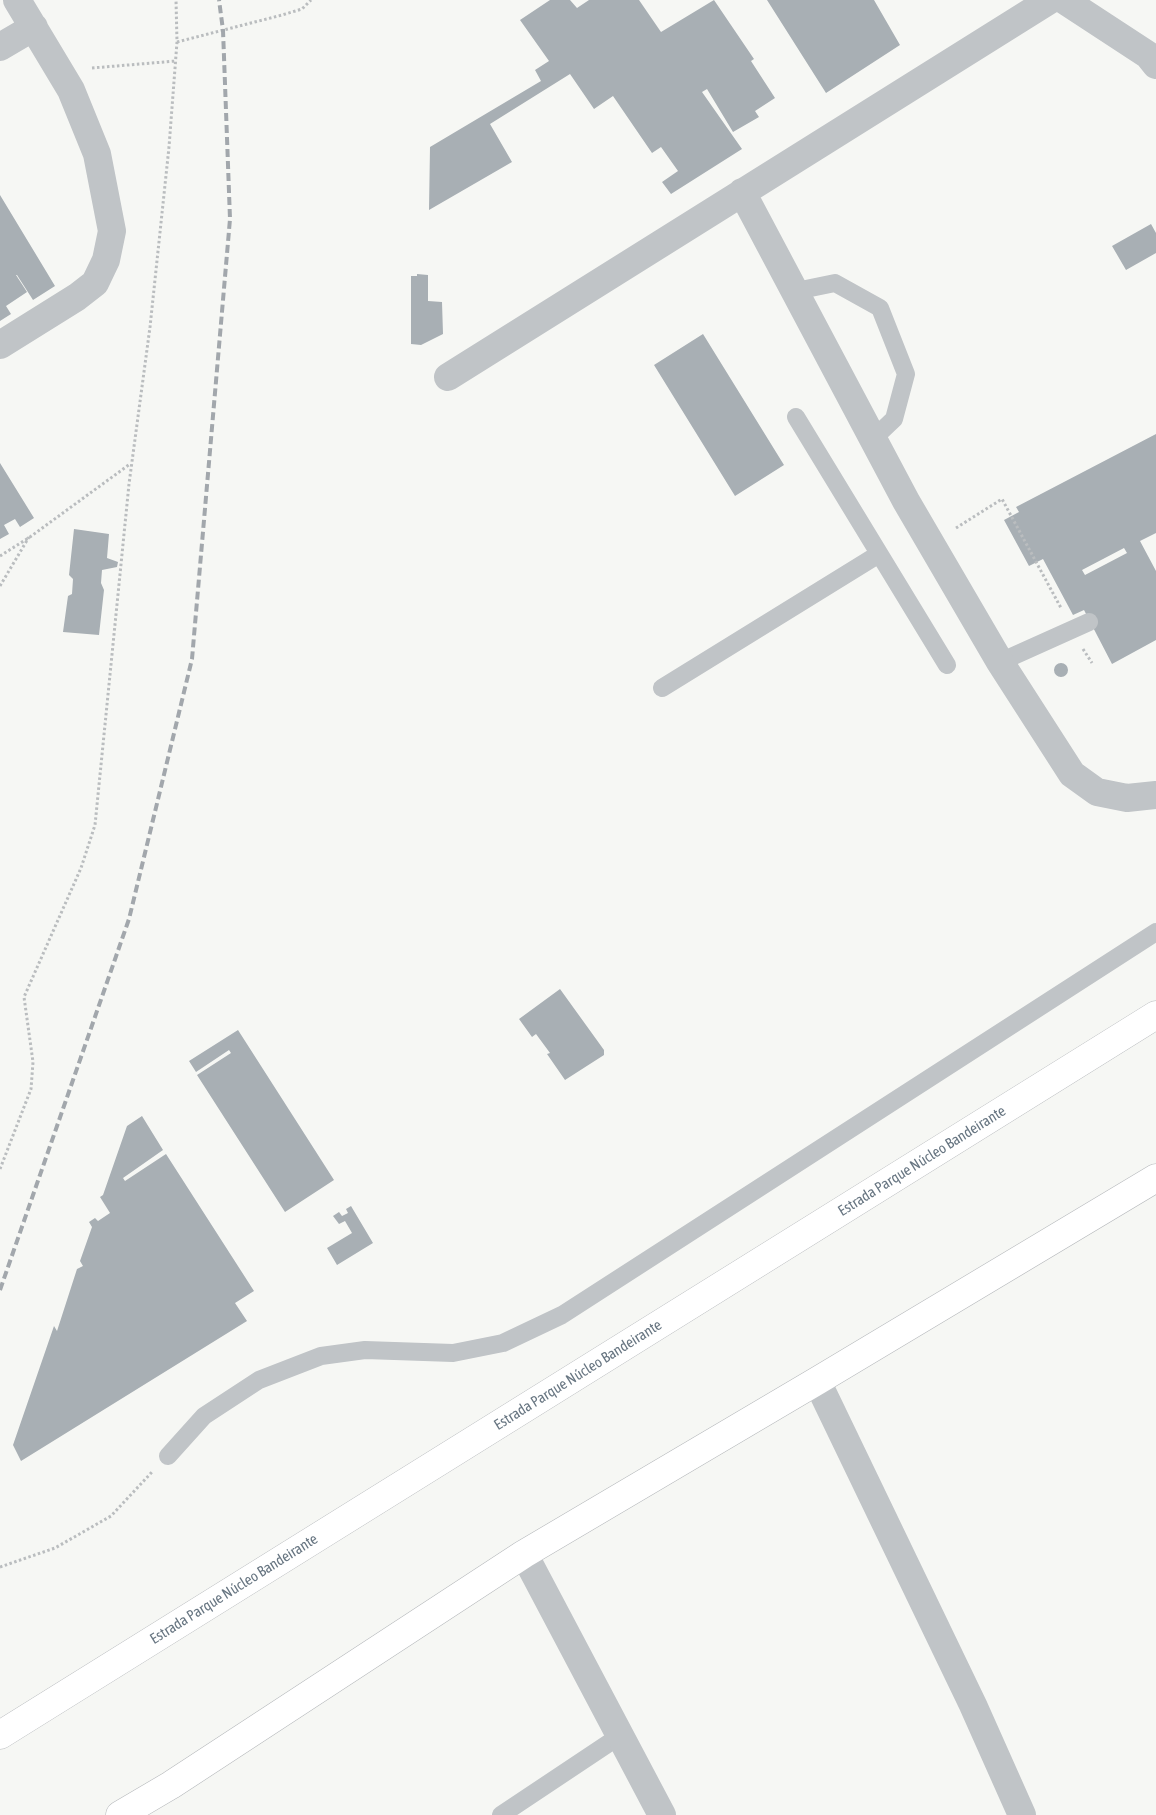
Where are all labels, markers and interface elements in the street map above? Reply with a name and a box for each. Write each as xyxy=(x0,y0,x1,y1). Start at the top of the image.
street label: Estrada Parque Núcleo Bandeirante xyxy=(835,1102,1009,1220)
street label: Estrada Parque Núcleo Bandeirante xyxy=(491,1316,665,1434)
street label: Estrada Parque Núcleo Bandeirante xyxy=(147,1530,321,1648)

